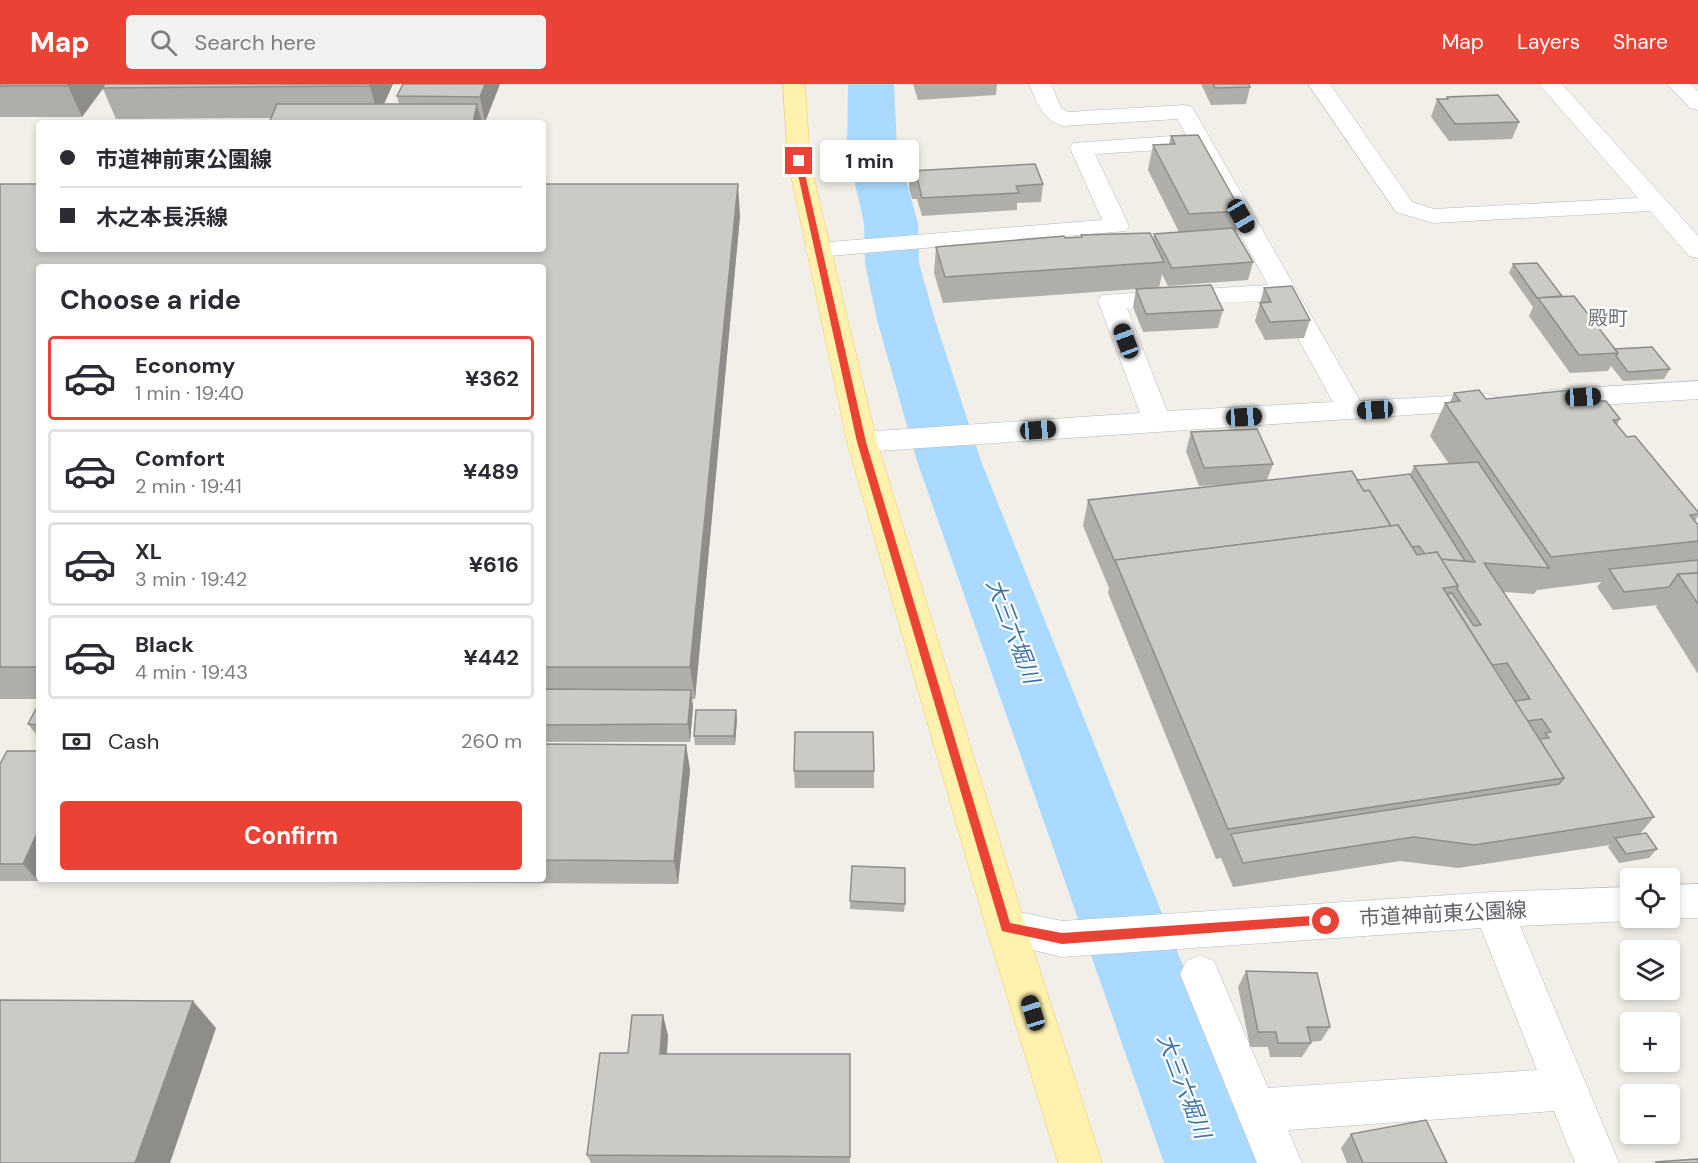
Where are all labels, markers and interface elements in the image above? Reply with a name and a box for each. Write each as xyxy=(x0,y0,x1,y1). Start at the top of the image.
search box xyxy=(126,15,546,69)
text: Map xyxy=(30,24,90,61)
icon: search xyxy=(147,26,180,59)
text: Search here xyxy=(195,28,316,57)
text: Map xyxy=(1442,28,1484,56)
text: Layers xyxy=(1517,28,1580,56)
text: Share xyxy=(1613,28,1668,56)
callout: 1 min xyxy=(820,140,919,182)
text: 市道神前東公園線 xyxy=(96,145,272,174)
route end xyxy=(785,147,812,174)
text: 1 min xyxy=(845,148,894,174)
car xyxy=(1224,196,1258,236)
text: 木之本長浜線 xyxy=(96,203,228,232)
text: Choose a ride xyxy=(60,282,241,317)
district label: 殿町 xyxy=(1588,305,1628,331)
car xyxy=(1111,321,1141,361)
icon: car xyxy=(63,351,117,405)
text: Economy xyxy=(135,351,235,380)
text: ¥362 xyxy=(465,364,519,393)
text: 1 min · 19:40 xyxy=(135,380,244,406)
car xyxy=(1565,387,1601,407)
car xyxy=(1357,400,1393,420)
car xyxy=(1226,407,1262,427)
car xyxy=(1019,420,1057,440)
icon: car xyxy=(63,444,117,498)
text: Comfort xyxy=(135,444,225,473)
text: ¥489 xyxy=(463,457,519,486)
text: 2 min · 19:41 xyxy=(135,473,242,499)
icon: car xyxy=(63,537,117,591)
text: XL xyxy=(135,537,162,566)
text: ¥616 xyxy=(469,550,519,579)
text: 3 min · 19:42 xyxy=(135,566,247,592)
water label: 大三六堀川 xyxy=(980,574,1047,689)
icon: car xyxy=(63,630,117,684)
text: Black xyxy=(135,630,194,659)
text: ¥442 xyxy=(463,643,519,672)
text: 4 min · 19:43 xyxy=(135,659,248,685)
icon: cash xyxy=(60,725,93,758)
text: Cash xyxy=(108,727,159,756)
text: 260 m xyxy=(461,728,522,754)
button: Confirm xyxy=(60,801,522,870)
map controls xyxy=(1620,868,1680,1144)
button: locate xyxy=(1620,868,1680,928)
street label: 市道神前東公園線 xyxy=(1358,896,1528,932)
route start xyxy=(1312,907,1339,934)
button: layers xyxy=(1620,940,1680,1000)
car xyxy=(1019,993,1047,1033)
button: + xyxy=(1620,1012,1680,1072)
water label: 大三六堀川 xyxy=(1151,1029,1218,1144)
button: − xyxy=(1620,1084,1680,1144)

